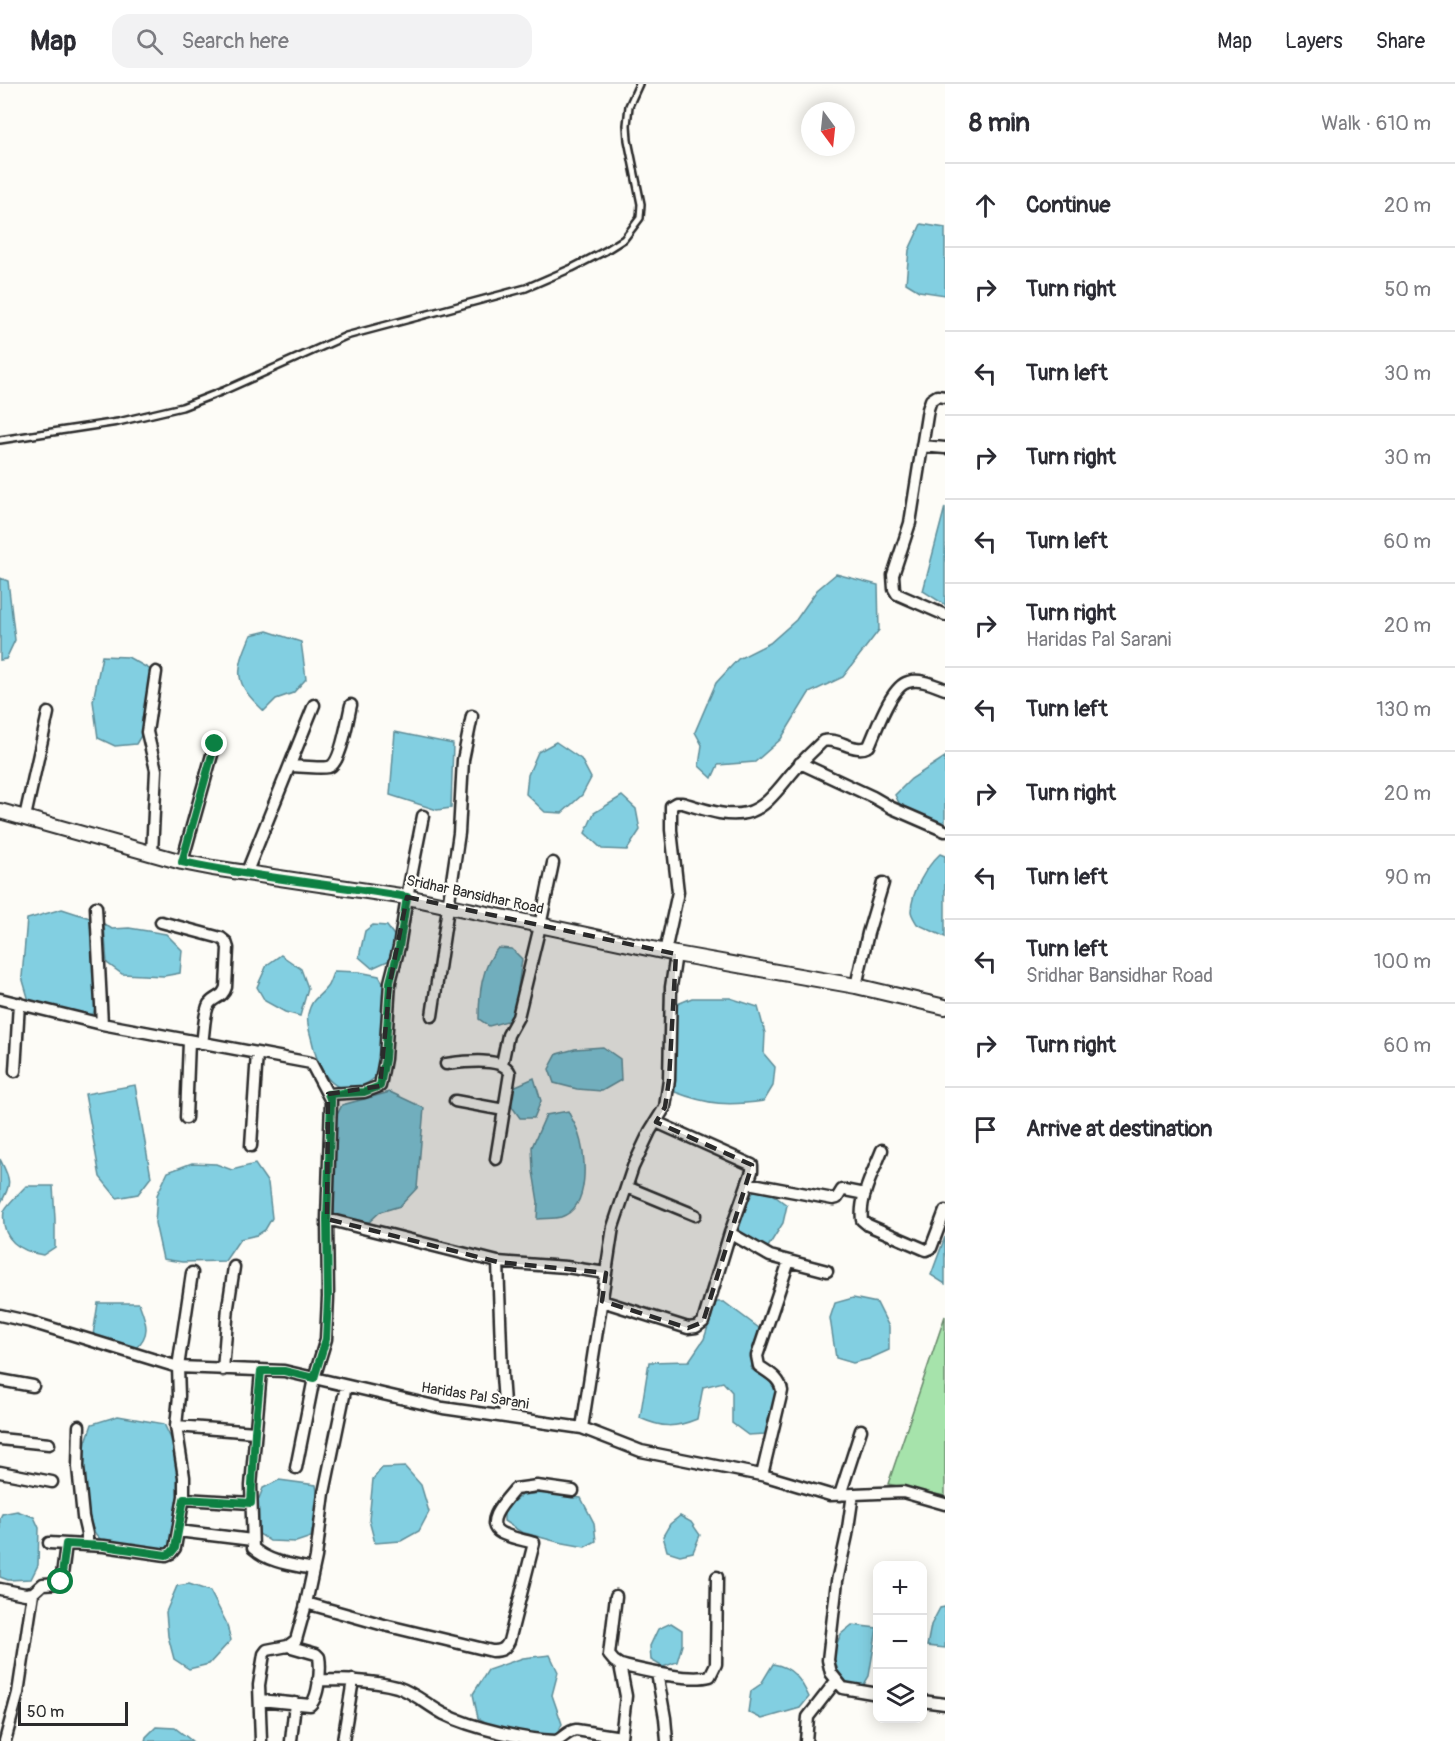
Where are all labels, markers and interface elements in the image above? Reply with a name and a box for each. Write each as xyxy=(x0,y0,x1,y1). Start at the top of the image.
search box xyxy=(112,14,532,68)
text: Map xyxy=(30,24,76,59)
icon: search xyxy=(133,25,166,58)
text: Search here xyxy=(181,27,289,55)
text: Map xyxy=(1217,28,1252,55)
text: Layers xyxy=(1285,28,1343,55)
text: Share xyxy=(1376,28,1425,55)
north arrow xyxy=(801,102,855,156)
text: 8 min xyxy=(969,107,1030,139)
text: Walk · 610 m xyxy=(1321,111,1431,136)
icon: ahead xyxy=(969,189,1002,222)
text: Continue xyxy=(1026,191,1110,219)
text: 20 m xyxy=(1384,193,1431,218)
icon: right xyxy=(969,273,1002,306)
text: Turn right xyxy=(1026,275,1116,303)
text: 50 m xyxy=(1384,277,1431,302)
icon: left xyxy=(969,357,1002,390)
text: Turn left xyxy=(1026,359,1108,387)
text: 30 m xyxy=(1384,361,1431,386)
icon: right xyxy=(969,441,1002,474)
text: Turn right xyxy=(1026,443,1116,471)
text: 30 m xyxy=(1384,445,1431,470)
icon: left xyxy=(969,525,1002,558)
text: Turn left xyxy=(1026,527,1108,555)
text: 60 m xyxy=(1384,529,1431,554)
text: Turn right xyxy=(1026,599,1116,627)
icon: right xyxy=(969,609,1002,642)
text: 20 m xyxy=(1384,613,1431,638)
text: Haridas Pal Sarani xyxy=(1026,627,1171,652)
icon: left xyxy=(969,693,1002,726)
text: Turn left xyxy=(1026,695,1108,723)
text: 130 m xyxy=(1376,697,1431,722)
route end xyxy=(201,730,227,756)
icon: right xyxy=(969,777,1002,810)
text: Turn right xyxy=(1026,779,1116,807)
text: 20 m xyxy=(1384,781,1431,806)
icon: left xyxy=(969,861,1002,894)
text: Turn left xyxy=(1026,863,1108,891)
text: 90 m xyxy=(1385,865,1431,890)
street label: Sridhar Bansidhar Road xyxy=(404,871,546,919)
text: Turn left xyxy=(1026,935,1108,963)
icon: left xyxy=(969,945,1002,978)
text: 100 m xyxy=(1374,949,1431,974)
text: Sridhar Bansidhar Road xyxy=(1026,963,1213,988)
icon: right xyxy=(969,1029,1002,1062)
text: Turn right xyxy=(1026,1031,1116,1059)
text: 60 m xyxy=(1384,1033,1431,1058)
icon: arrive xyxy=(969,1113,1002,1146)
text: Arrive at destination xyxy=(1026,1115,1212,1143)
street label: Haridas Pal Sarani xyxy=(420,1378,531,1414)
map controls xyxy=(873,1561,927,1723)
button: + xyxy=(873,1561,927,1615)
route start xyxy=(47,1568,73,1594)
button: − xyxy=(873,1615,927,1669)
button: layers xyxy=(873,1669,927,1723)
scale bar xyxy=(18,1699,128,1726)
text: 50 m xyxy=(27,1702,64,1722)

